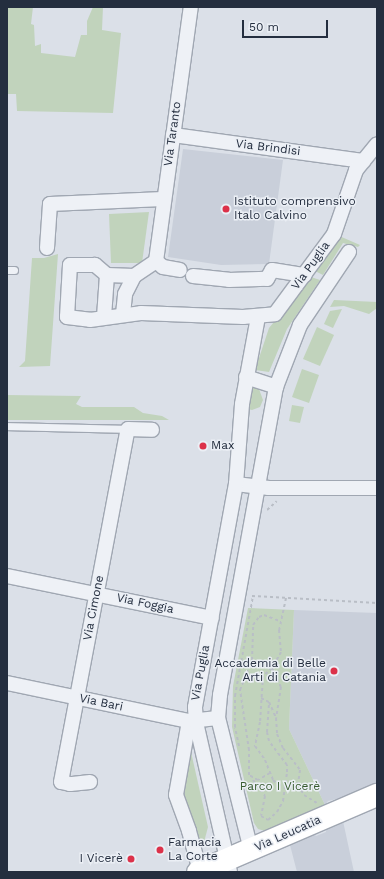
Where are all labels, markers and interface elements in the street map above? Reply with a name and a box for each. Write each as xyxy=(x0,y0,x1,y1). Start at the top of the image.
scale bar xyxy=(244,12,330,38)
text: 50 m xyxy=(249,20,279,34)
street label: Via Taranto xyxy=(161,100,185,168)
street label: Via Brindisi xyxy=(235,137,301,159)
place label: Istituto comprensivo Italo Calvino xyxy=(234,195,356,223)
marker: Istituto comprensivo Italo Calvino xyxy=(221,204,231,214)
street label: Via Puglia xyxy=(289,239,333,293)
place label: Max xyxy=(211,439,234,453)
marker: Max xyxy=(198,441,208,451)
street label: Via Cimone xyxy=(81,574,107,642)
street label: Via Foggia xyxy=(115,591,175,617)
street label: Via Puglia xyxy=(189,644,213,702)
place label: Accademia di Belle Arti di Catania xyxy=(214,657,326,685)
marker: Accademia di Belle Arti di Catania xyxy=(329,666,339,676)
street label: Via Bari xyxy=(78,691,124,715)
park label: Parco I Vicerè xyxy=(240,780,320,794)
street label: Via Leucatia xyxy=(252,813,324,855)
place label: Farmacia La Corte xyxy=(168,836,221,864)
marker: Farmacia La Corte xyxy=(155,845,165,855)
place label: I Vicerè xyxy=(79,852,123,866)
marker: I Vicerè xyxy=(126,854,136,864)

